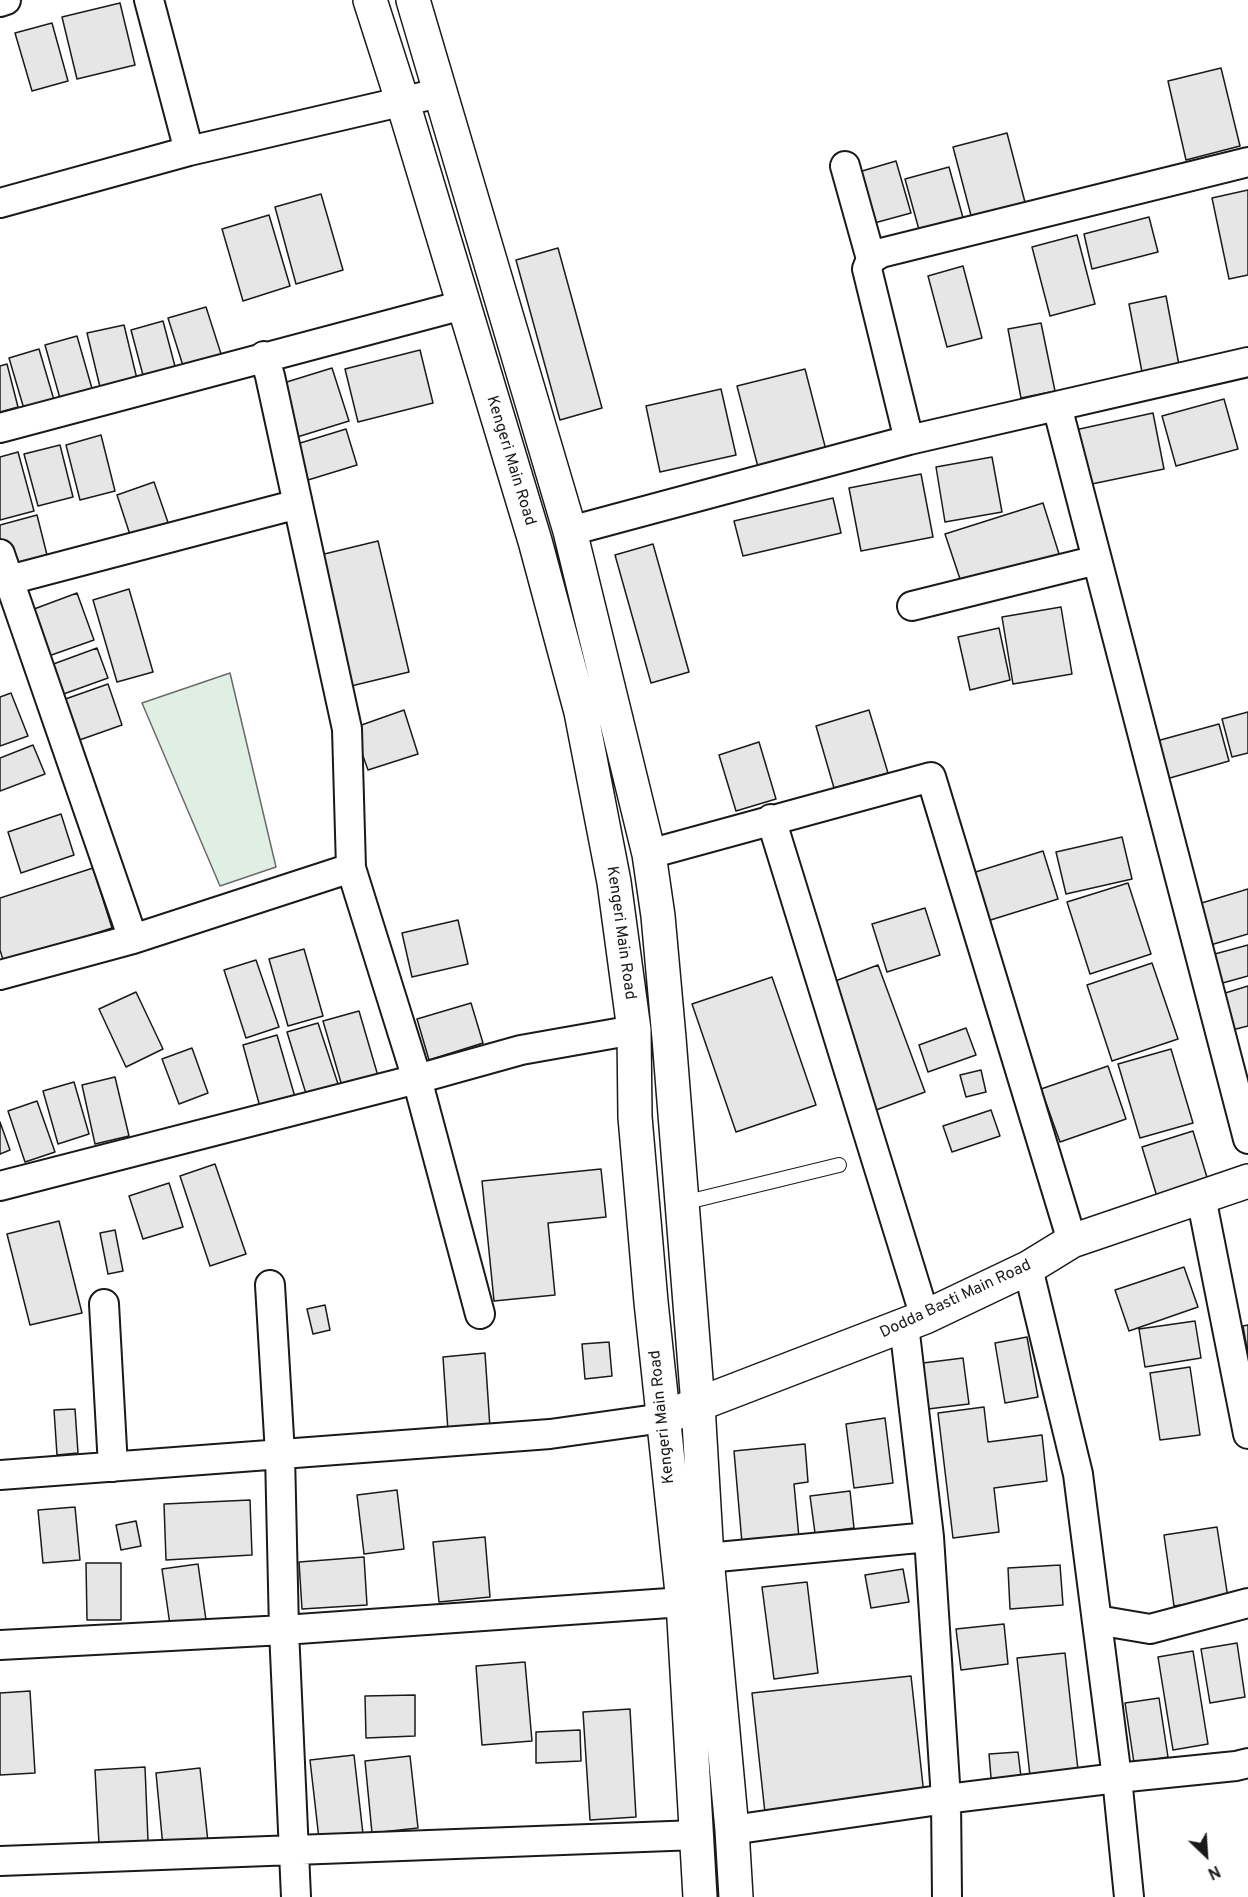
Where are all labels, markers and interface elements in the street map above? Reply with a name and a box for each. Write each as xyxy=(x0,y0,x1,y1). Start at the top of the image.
street label: Kengeri Main Road xyxy=(481,394,539,528)
street label: Kengeri Main Road xyxy=(601,865,639,1001)
street label: Dodda Basti Main Road xyxy=(877,1256,1035,1344)
street label: Kengeri Main Road xyxy=(646,1349,680,1485)
north arrow xyxy=(1176,1825,1236,1885)
text: N xyxy=(1204,1860,1223,1883)

